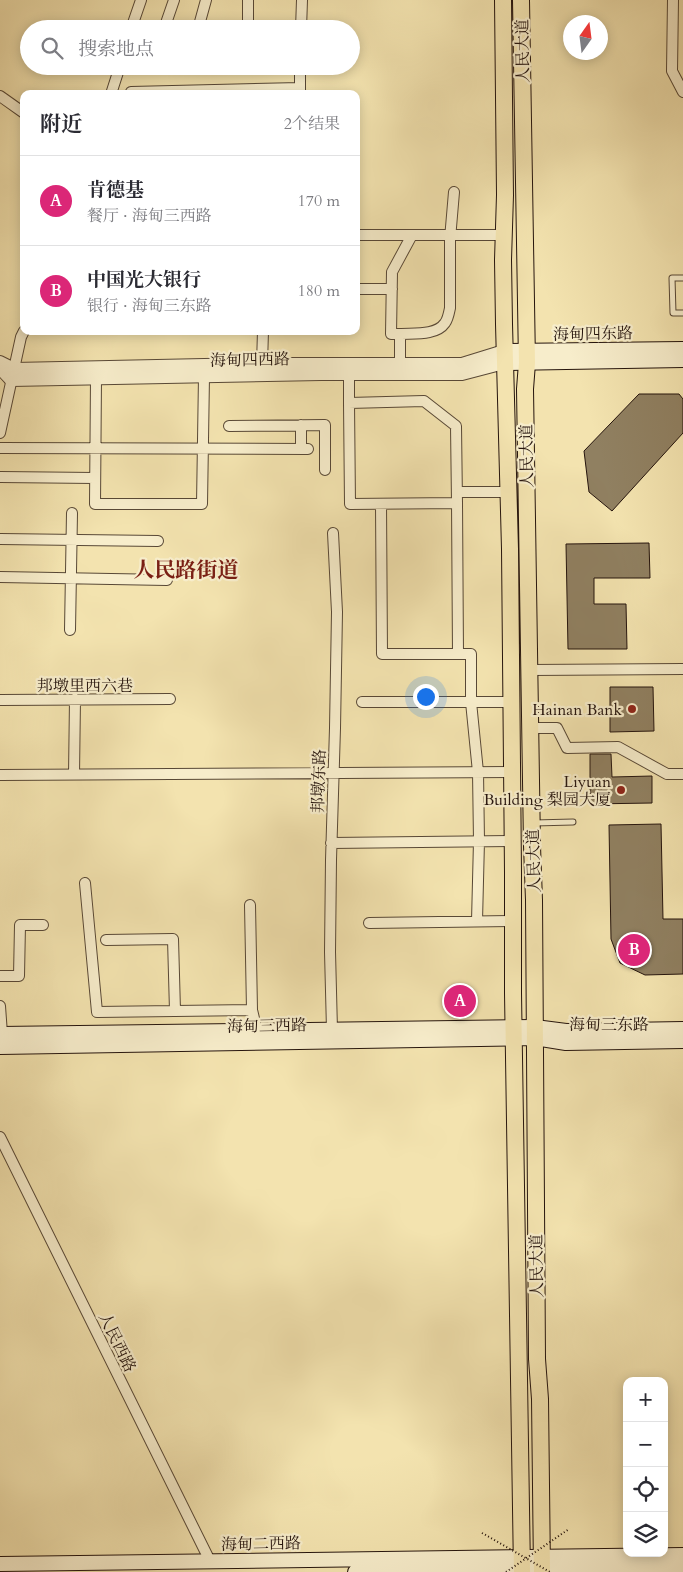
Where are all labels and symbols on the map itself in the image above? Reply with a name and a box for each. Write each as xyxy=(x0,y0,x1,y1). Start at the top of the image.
north arrow xyxy=(563,15,608,60)
street label: 人民大道 xyxy=(511,19,535,83)
street label: 海甸四东路 xyxy=(553,322,633,346)
street label: 海甸四西路 xyxy=(210,348,290,372)
street label: 人民大道 xyxy=(515,424,539,488)
district label: 人民路街道 xyxy=(134,556,239,585)
street label: 邦墩里西六巷 xyxy=(37,675,133,697)
your location xyxy=(413,684,439,710)
place label: Hainan Bank xyxy=(532,699,622,721)
marker: Hainan Bank xyxy=(626,703,638,715)
street label: 邦墩东路 xyxy=(307,749,331,813)
place label: Liyuan Building 梨园大厦 xyxy=(483,771,611,811)
marker: Liyuan Building 梨园大厦 xyxy=(615,784,627,796)
street label: 人民大道 xyxy=(522,829,546,893)
pin: B xyxy=(618,931,650,969)
pin: A xyxy=(444,982,476,1020)
street label: 海甸三西路 xyxy=(227,1014,307,1038)
street label: 海甸三东路 xyxy=(569,1014,649,1036)
street label: 人民大道 xyxy=(525,1234,549,1298)
street label: 人民西路 xyxy=(93,1309,141,1376)
street label: 海甸二西路 xyxy=(221,1532,301,1556)

